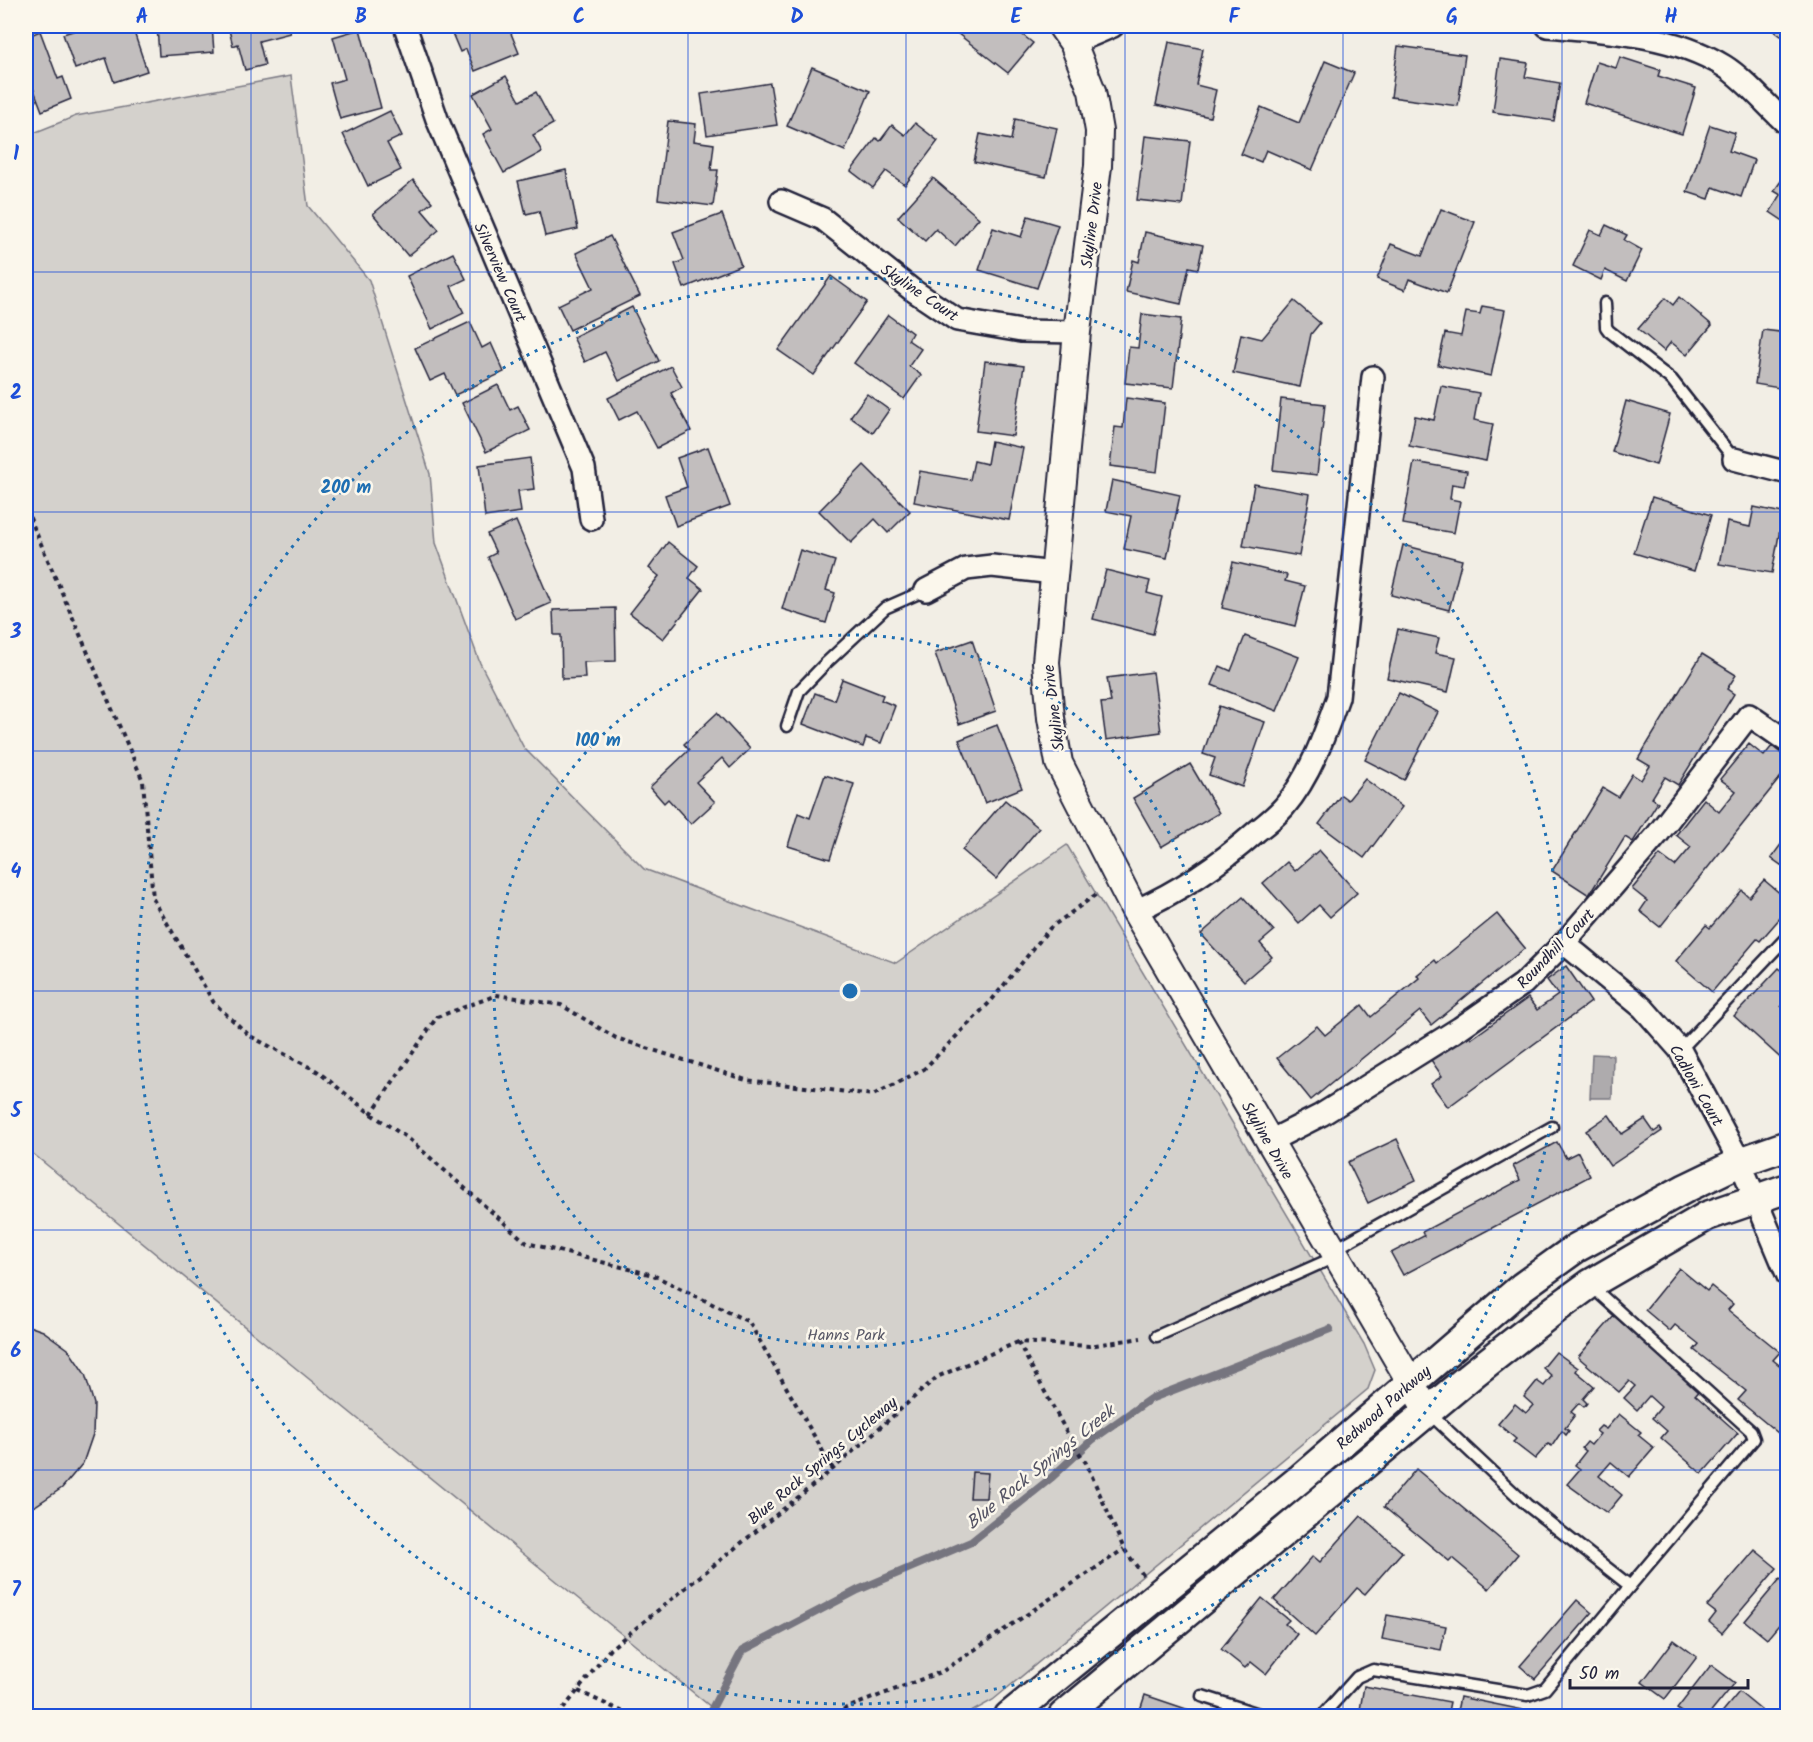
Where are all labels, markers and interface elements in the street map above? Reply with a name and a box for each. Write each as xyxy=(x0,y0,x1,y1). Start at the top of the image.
text: A xyxy=(136,2,148,34)
text: B xyxy=(355,2,367,34)
text: C xyxy=(573,2,585,34)
text: D xyxy=(790,2,804,34)
text: E xyxy=(1010,2,1022,34)
text: F xyxy=(1229,2,1241,34)
text: G xyxy=(1446,2,1458,34)
text: H xyxy=(1664,2,1678,34)
text: 1 xyxy=(13,139,19,171)
street label: Skyline Drive xyxy=(1075,181,1110,270)
street label: Silverview Court xyxy=(467,219,533,327)
street label: Skyline Court xyxy=(875,258,964,329)
text: 2 xyxy=(10,378,22,410)
text: 200 m xyxy=(321,474,372,503)
text: 3 xyxy=(10,617,22,649)
street label: Skyline Drive xyxy=(1037,663,1072,752)
text: 100 m xyxy=(575,727,621,756)
text: 4 xyxy=(11,857,22,889)
street label: Roundhill Court xyxy=(1511,903,1602,995)
centre of rings xyxy=(840,981,860,1001)
street label: Cadloni Court xyxy=(1662,1040,1730,1132)
text: 5 xyxy=(10,1096,23,1128)
street label: Skyline Drive xyxy=(1234,1097,1299,1185)
park label: Hanns Park xyxy=(807,1323,885,1348)
text: 6 xyxy=(11,1336,22,1368)
street label: Redwood Parkway xyxy=(1331,1359,1437,1457)
street label: Blue Rock Springs Cycleway xyxy=(743,1391,904,1531)
water label: Blue Rock Springs Creek xyxy=(960,1397,1124,1538)
text: 7 xyxy=(11,1575,21,1607)
scale bar xyxy=(1570,1652,1748,1690)
text: 50 m xyxy=(1579,1660,1619,1689)

